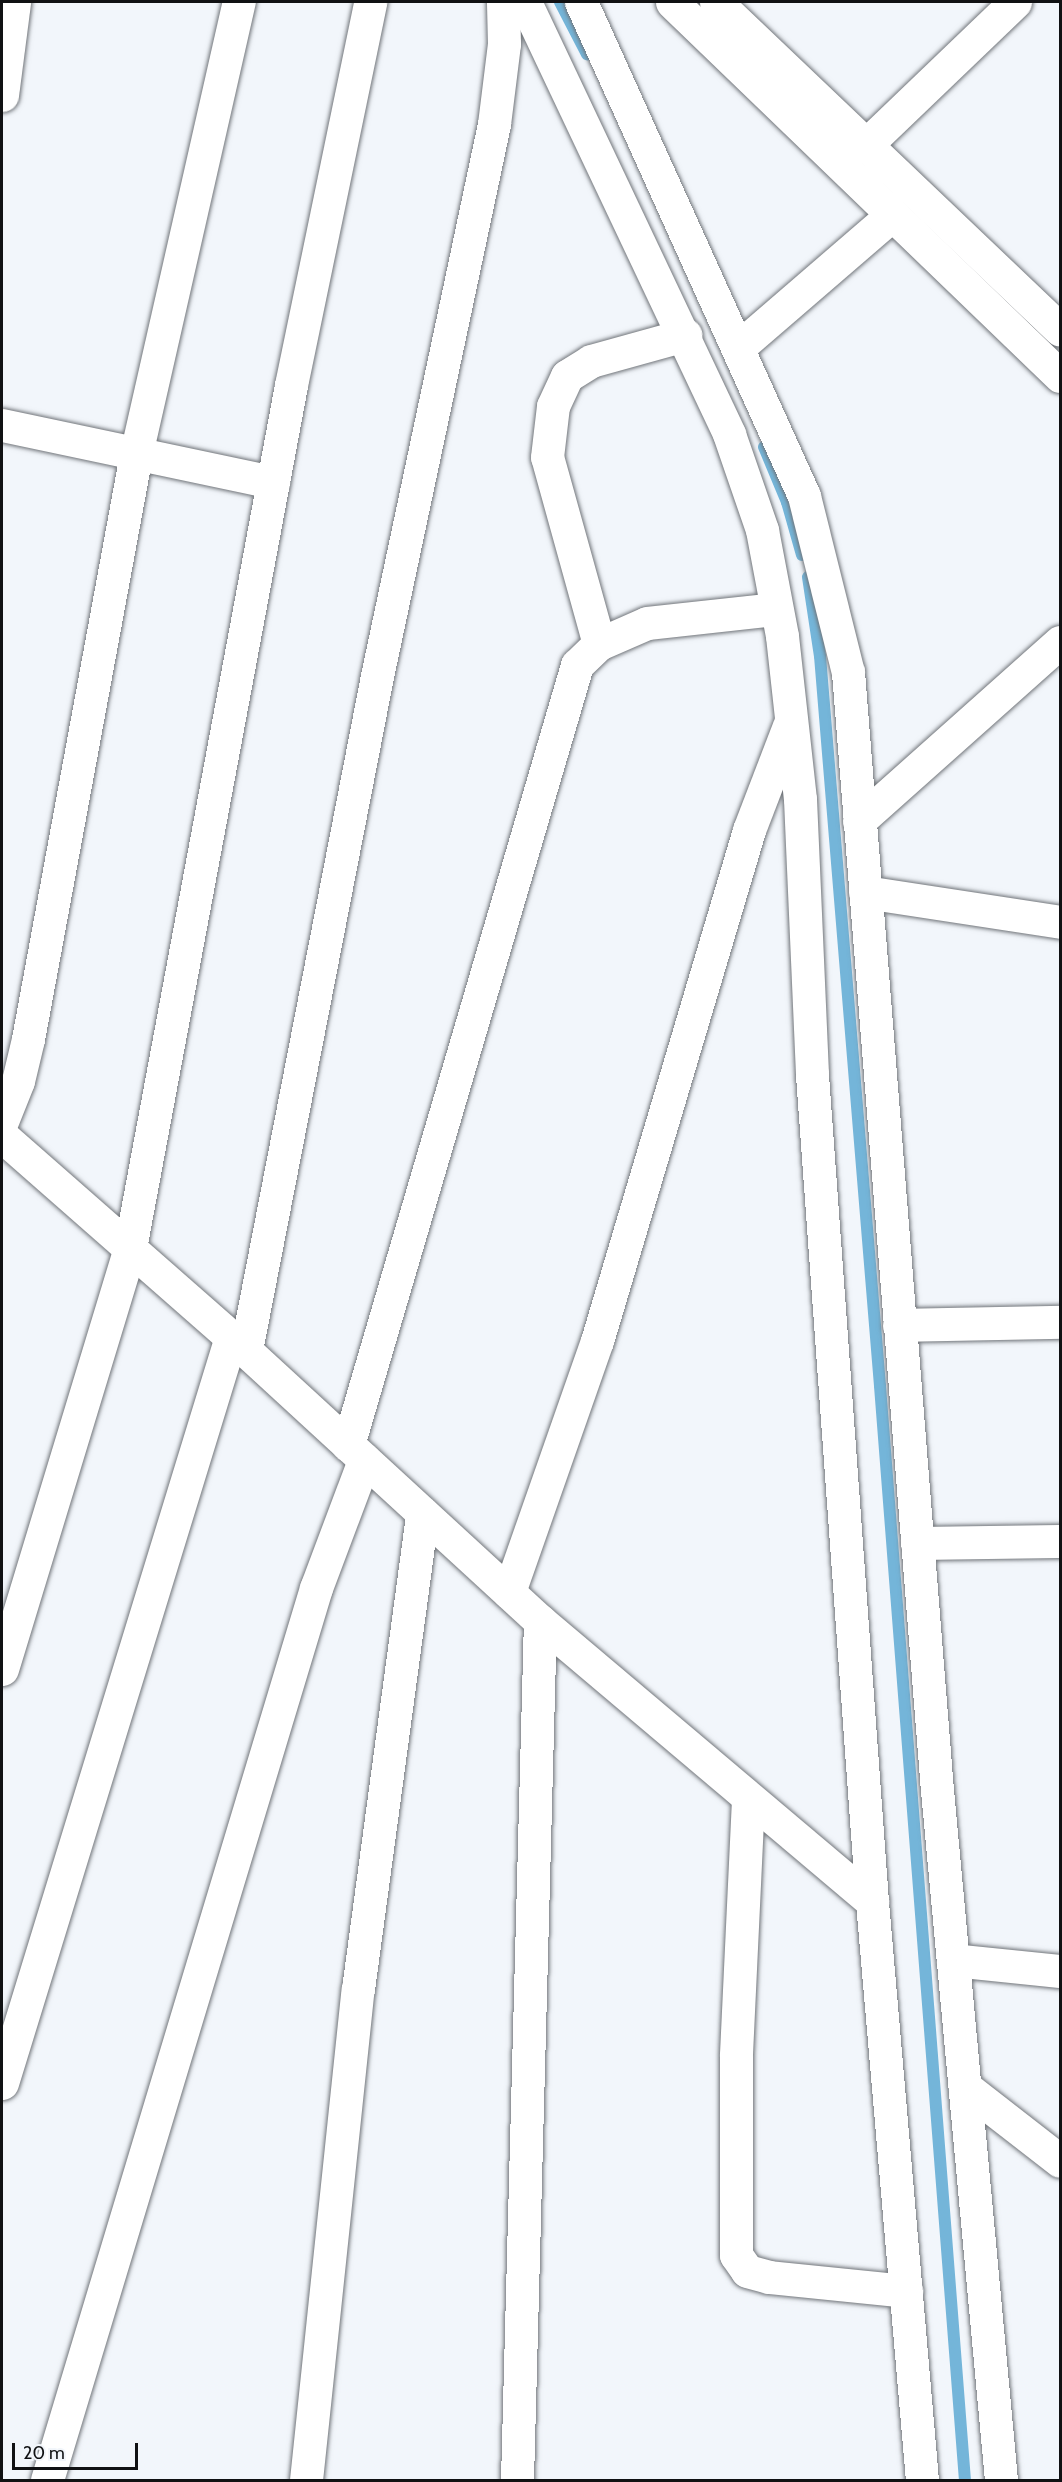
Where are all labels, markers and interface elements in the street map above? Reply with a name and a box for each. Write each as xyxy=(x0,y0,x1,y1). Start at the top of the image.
scale bar xyxy=(15,2431,141,2469)
text: 20 m xyxy=(23,2442,65,2464)

